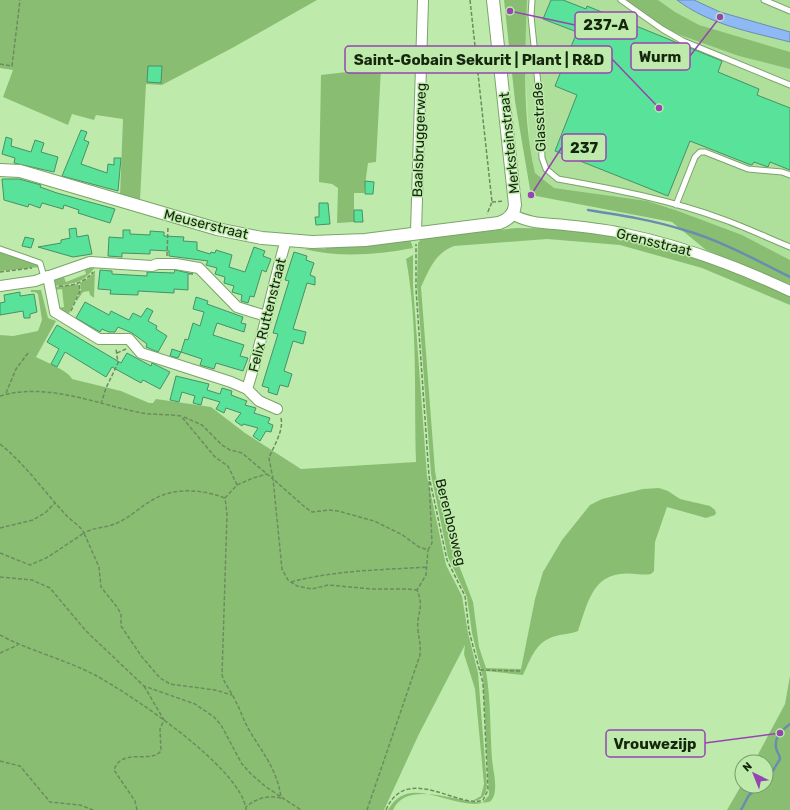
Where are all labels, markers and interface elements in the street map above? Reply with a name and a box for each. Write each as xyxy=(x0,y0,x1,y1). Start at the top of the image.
callout: 237-A xyxy=(575,12,637,39)
text: 237-A xyxy=(583,16,629,34)
callout: Wurm xyxy=(631,43,690,70)
callout: Saint-Gobain Sekurit | Plant | R&D xyxy=(345,46,612,73)
text: Wurm xyxy=(639,48,681,66)
text: Saint-Gobain Sekurit | Plant | R&D xyxy=(354,51,604,69)
street label: Baalsbruggerweg xyxy=(409,82,430,198)
street label: Glasstraße xyxy=(529,82,550,152)
street label: Merksteinstraat xyxy=(496,91,523,195)
callout: 237 xyxy=(562,134,606,161)
text: 237 xyxy=(570,139,599,157)
street label: Meuserstraat xyxy=(162,206,250,243)
street label: Grensstraat xyxy=(615,225,694,260)
street label: Felix Ruttenstraat xyxy=(245,256,290,374)
street label: Berenbosweg xyxy=(431,477,470,567)
callout: Vrouwezijp xyxy=(606,730,705,757)
text: Vrouwezijp xyxy=(613,735,697,753)
north arrow xyxy=(734,754,774,794)
text: N xyxy=(740,760,755,775)

